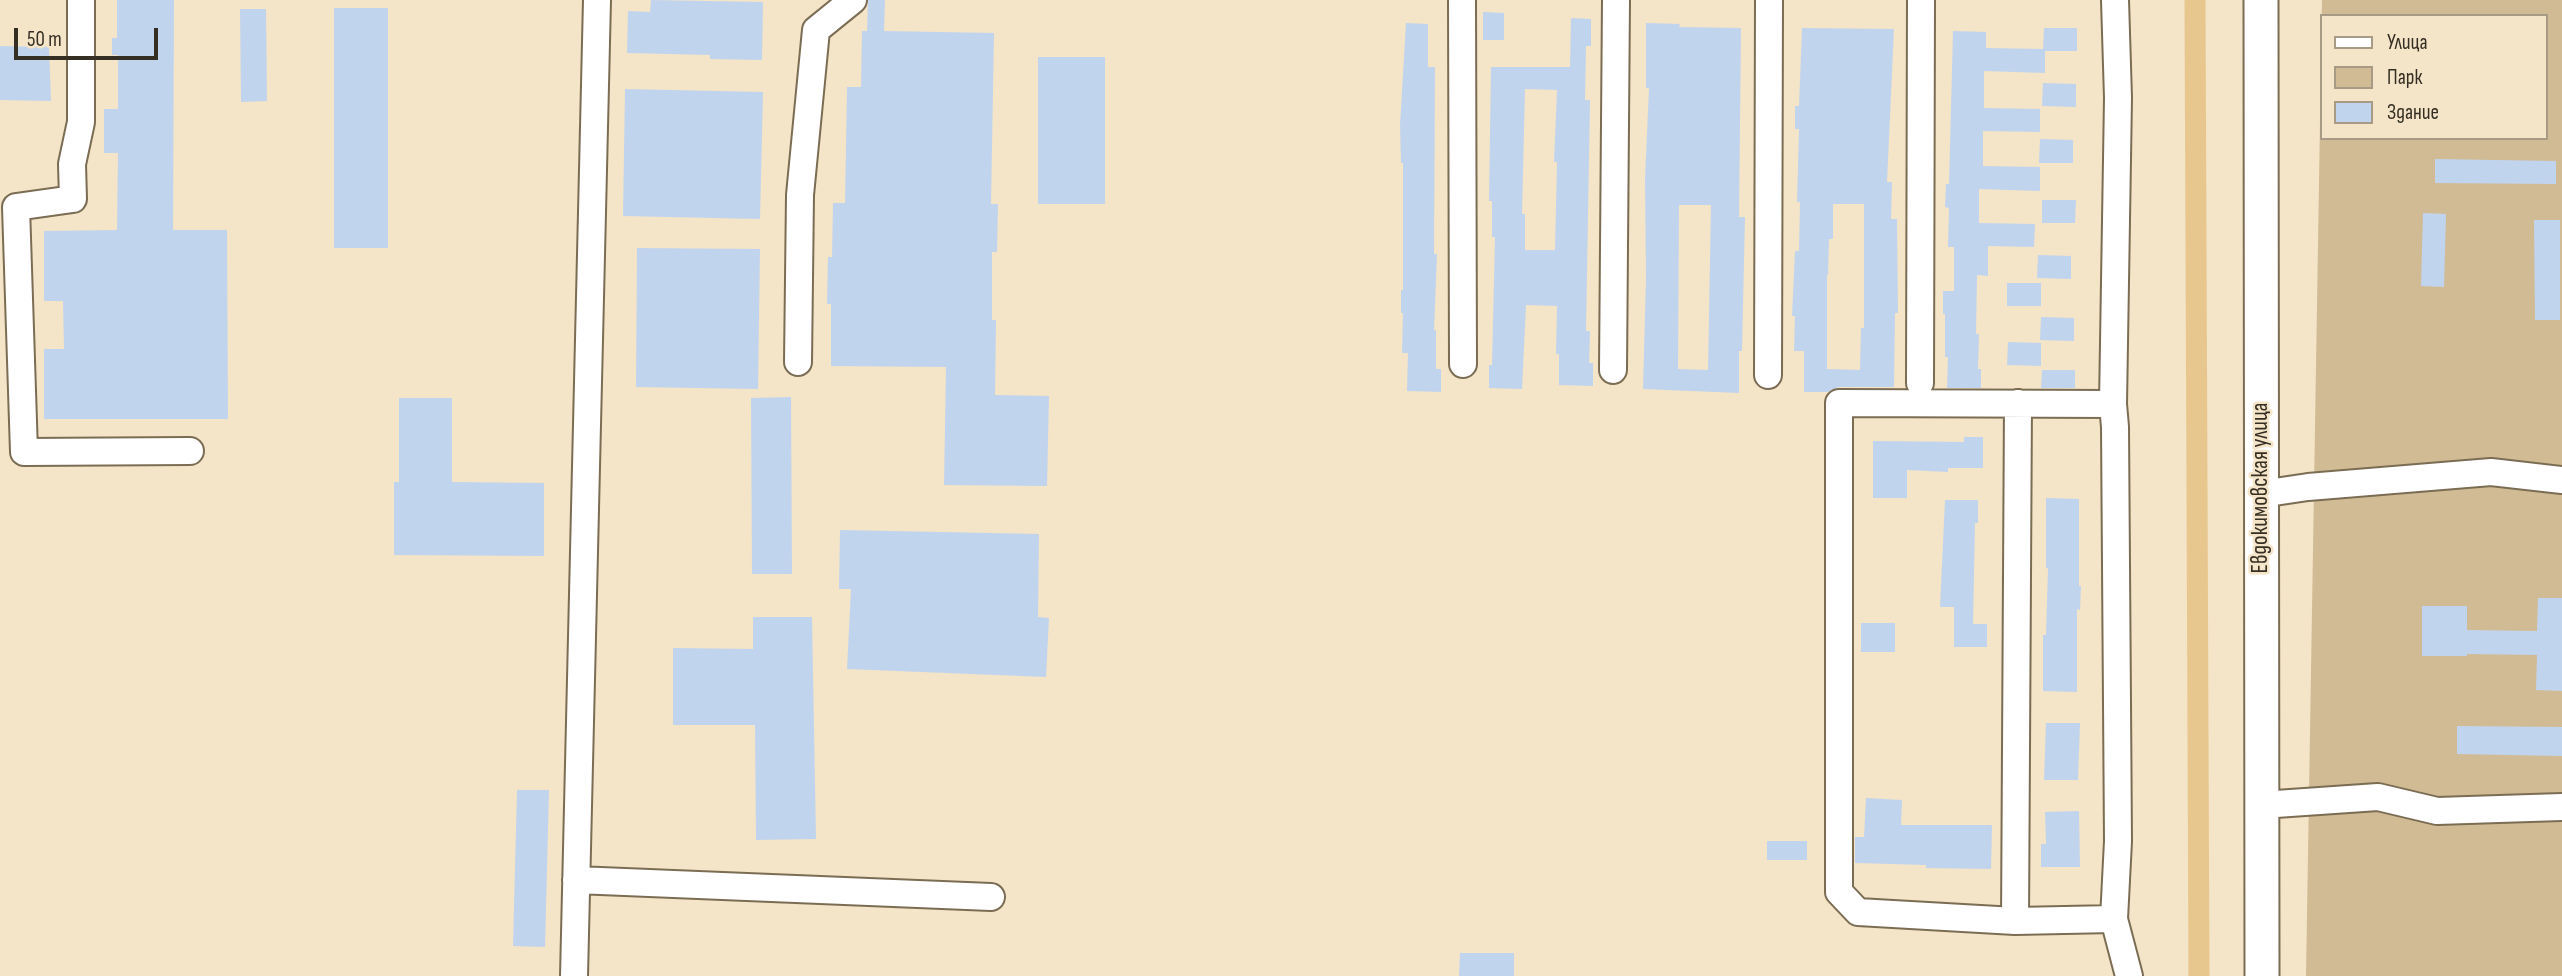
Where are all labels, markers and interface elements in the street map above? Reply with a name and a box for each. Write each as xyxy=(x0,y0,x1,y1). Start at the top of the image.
scale bar xyxy=(18,14,161,58)
legend xyxy=(2320,14,2548,140)
text: 50 m xyxy=(27,27,62,52)
text: Улица xyxy=(2387,30,2428,55)
text: Парк xyxy=(2387,65,2422,90)
text: Здание xyxy=(2387,100,2439,125)
street label: Евдокимовская улица xyxy=(2247,403,2275,573)

